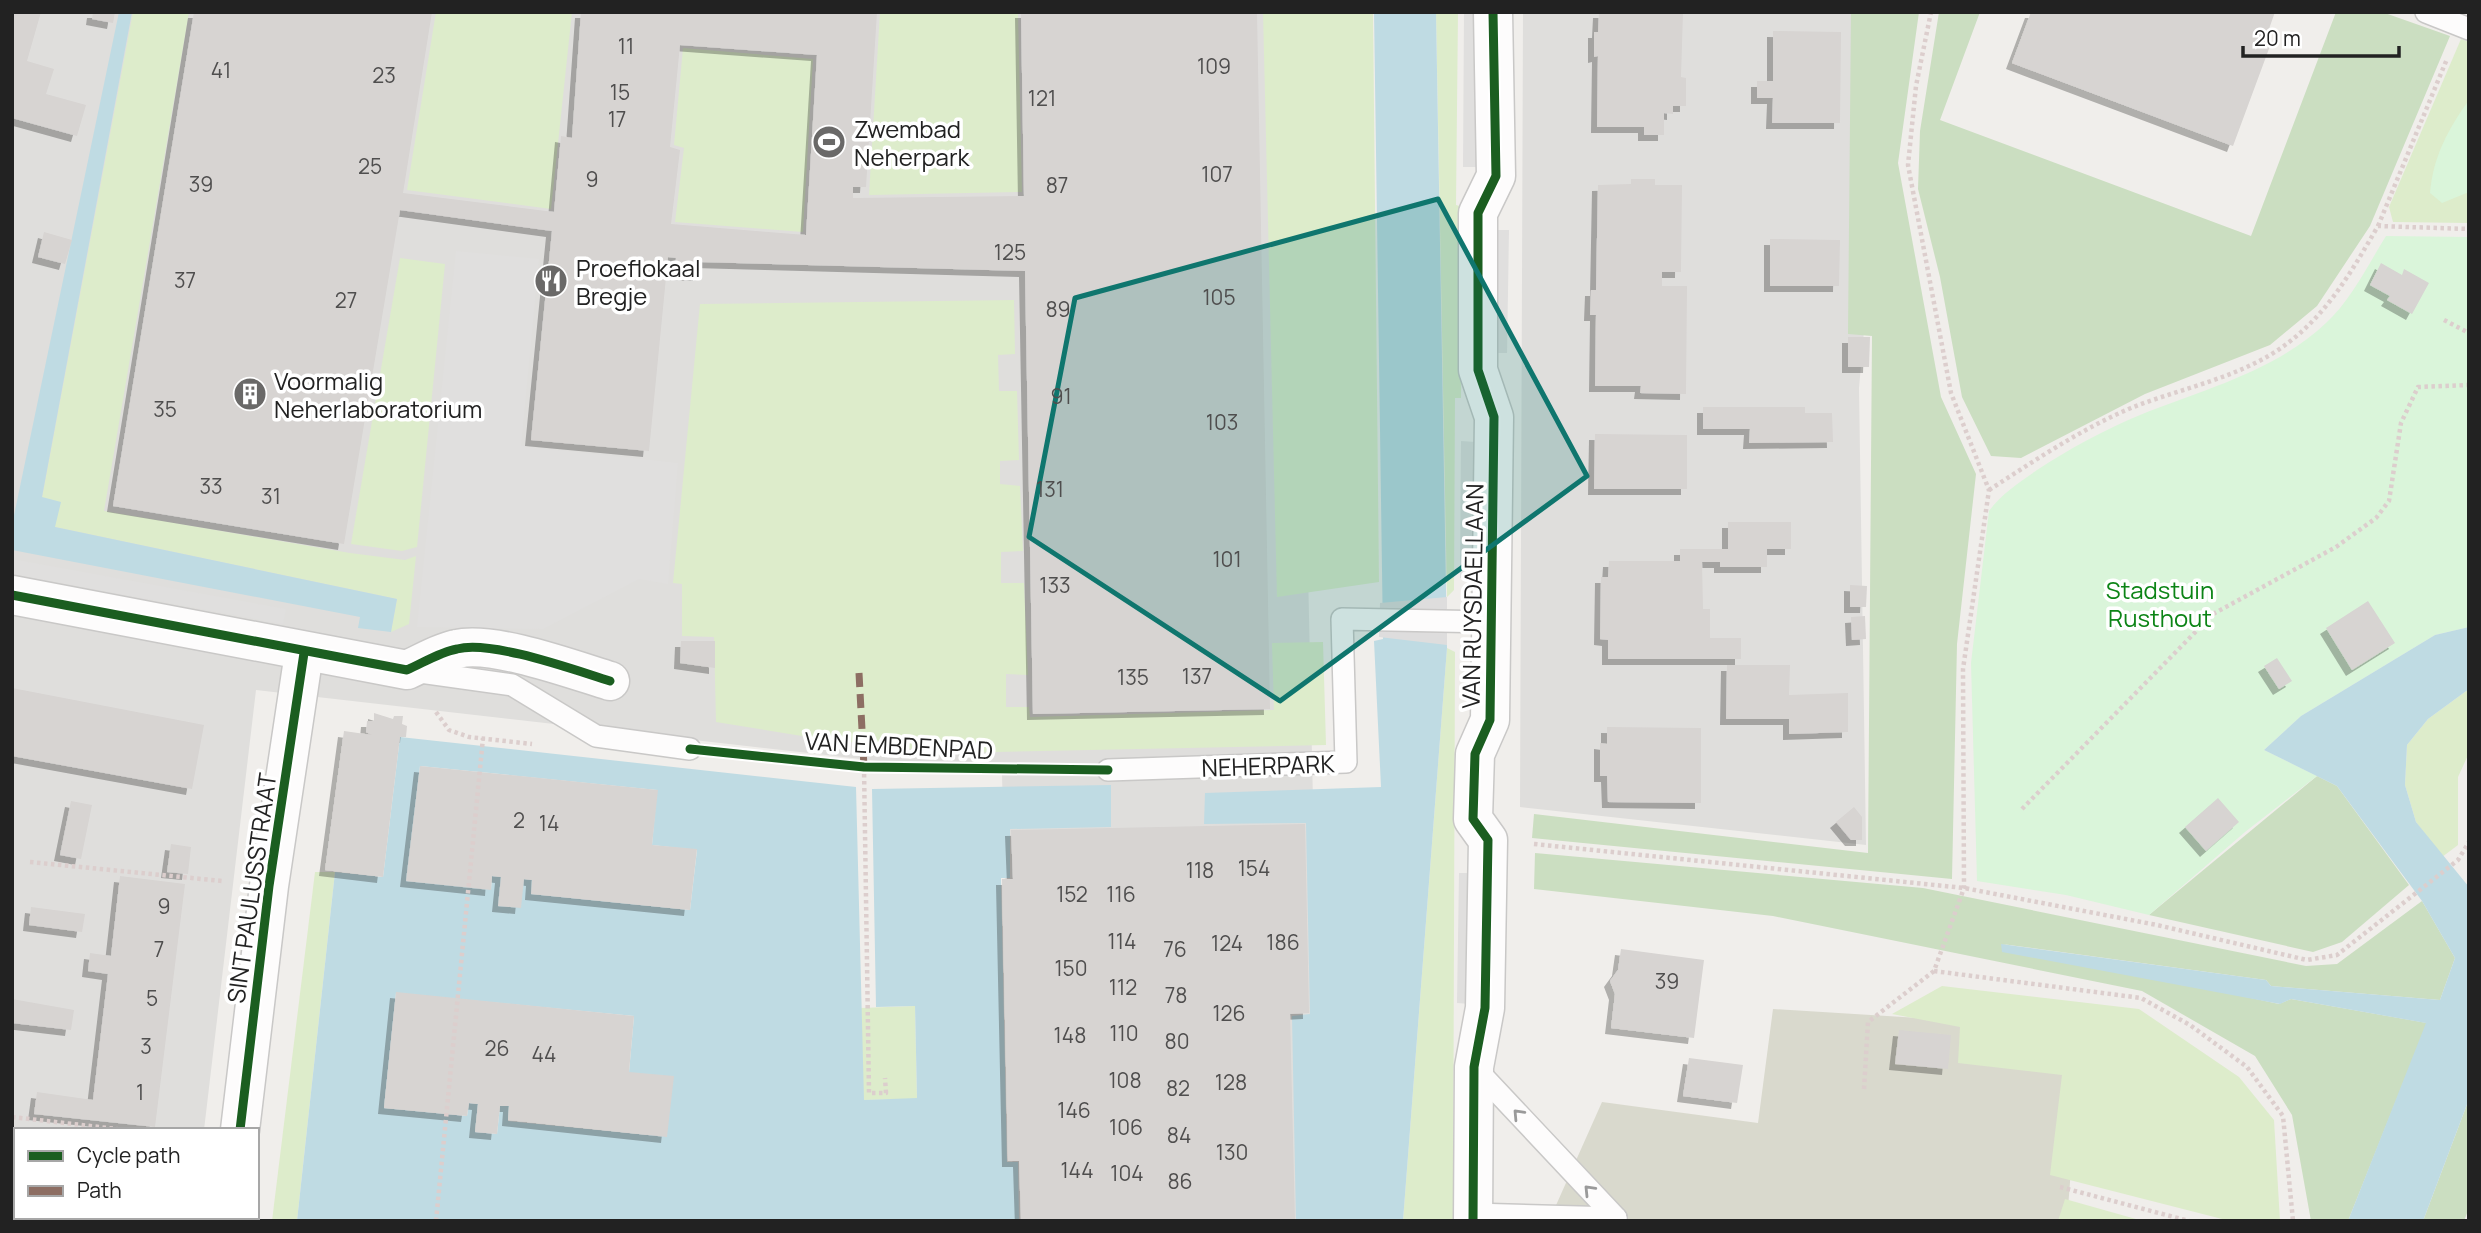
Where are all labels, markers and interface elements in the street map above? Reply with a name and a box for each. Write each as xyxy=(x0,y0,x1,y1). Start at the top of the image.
scale bar xyxy=(2243,14,2399,58)
text: 20 m xyxy=(2254,24,2301,52)
house number: 11 xyxy=(618,32,634,60)
house number: 109 xyxy=(1197,52,1231,80)
house number: 41 xyxy=(211,56,231,84)
house number: 23 xyxy=(372,61,396,89)
house number: 15 xyxy=(610,78,630,106)
house number: 121 xyxy=(1028,84,1056,112)
house number: 17 xyxy=(608,105,626,133)
place label: Zwembad Neherpark xyxy=(854,112,971,173)
sports icon: Zwembad Neherpark xyxy=(810,123,848,161)
house number: 25 xyxy=(358,152,382,180)
house number: 107 xyxy=(1201,160,1233,188)
house number: 9 xyxy=(585,165,599,193)
house number: 39 xyxy=(189,170,213,198)
house number: 87 xyxy=(1046,171,1068,199)
house number: 125 xyxy=(994,238,1026,266)
place label: Proeflokaal Bregje xyxy=(576,251,701,312)
restaurant icon: Proeflokaal Bregje xyxy=(532,262,570,300)
house number: 37 xyxy=(174,266,196,294)
house number: 105 xyxy=(1202,283,1236,311)
house number: 27 xyxy=(335,286,357,314)
house number: 89 xyxy=(1045,295,1071,323)
place label: Voormalig Neherlaboratorium xyxy=(274,364,482,425)
building icon: Voormalig Neherlaboratorium xyxy=(231,375,269,413)
house number: 91 xyxy=(1050,382,1072,410)
house number: 35 xyxy=(153,395,177,423)
house number: 103 xyxy=(1206,408,1238,436)
house number: 33 xyxy=(199,472,223,500)
house number: 131 xyxy=(1036,475,1064,503)
house number: 31 xyxy=(261,482,281,510)
street label: VAN RUYSDAELLAAN xyxy=(1454,483,1490,709)
house number: 101 xyxy=(1212,545,1242,573)
house number: 133 xyxy=(1039,571,1071,599)
park label: Stadstuin Rusthout xyxy=(2106,573,2214,634)
house number: 137 xyxy=(1182,662,1212,690)
house number: 135 xyxy=(1117,663,1149,691)
street label: VAN EMBDENPAD xyxy=(804,724,994,766)
street label: NEHERPARK xyxy=(1201,746,1336,784)
street label: SINT PAULUSSTRAAT xyxy=(219,770,284,1005)
house number: 2 xyxy=(513,806,525,834)
house number: 14 xyxy=(539,809,559,837)
house number: 154 xyxy=(1238,854,1270,882)
house number: 118 xyxy=(1186,856,1214,884)
house number: 152 xyxy=(1056,880,1088,908)
house number: 116 xyxy=(1106,880,1136,908)
house number: 9 xyxy=(157,892,171,920)
house number: 114 xyxy=(1108,927,1136,955)
house number: 186 xyxy=(1266,928,1300,956)
house number: 124 xyxy=(1211,929,1243,957)
house number: 7 xyxy=(154,935,164,963)
house number: 76 xyxy=(1163,935,1187,963)
house number: 150 xyxy=(1054,954,1088,982)
house number: 39 xyxy=(1655,967,1679,995)
house number: 112 xyxy=(1109,973,1137,1001)
house number: 78 xyxy=(1165,981,1187,1009)
house number: 5 xyxy=(146,984,158,1012)
house number: 126 xyxy=(1212,999,1246,1027)
house number: 110 xyxy=(1109,1019,1139,1047)
house number: 148 xyxy=(1054,1021,1086,1049)
house number: 80 xyxy=(1164,1027,1190,1055)
house number: 3 xyxy=(140,1032,152,1060)
house number: 26 xyxy=(484,1034,510,1062)
house number: 44 xyxy=(532,1040,556,1068)
house number: 108 xyxy=(1108,1066,1142,1094)
house number: 128 xyxy=(1215,1068,1247,1096)
house number: 82 xyxy=(1166,1074,1190,1102)
house number: 1 xyxy=(136,1078,144,1106)
house number: 146 xyxy=(1057,1096,1091,1124)
one-way arrow xyxy=(1514,1109,1526,1122)
house number: 106 xyxy=(1109,1113,1143,1141)
house number: 84 xyxy=(1167,1121,1191,1149)
legend xyxy=(14,1128,259,1219)
house number: 130 xyxy=(1216,1138,1248,1166)
text: Cycle path xyxy=(77,1141,180,1169)
house number: 144 xyxy=(1060,1156,1094,1184)
house number: 104 xyxy=(1110,1159,1144,1187)
house number: 86 xyxy=(1167,1167,1193,1195)
text: Path xyxy=(77,1176,122,1204)
one-way arrow xyxy=(1584,1185,1597,1198)

